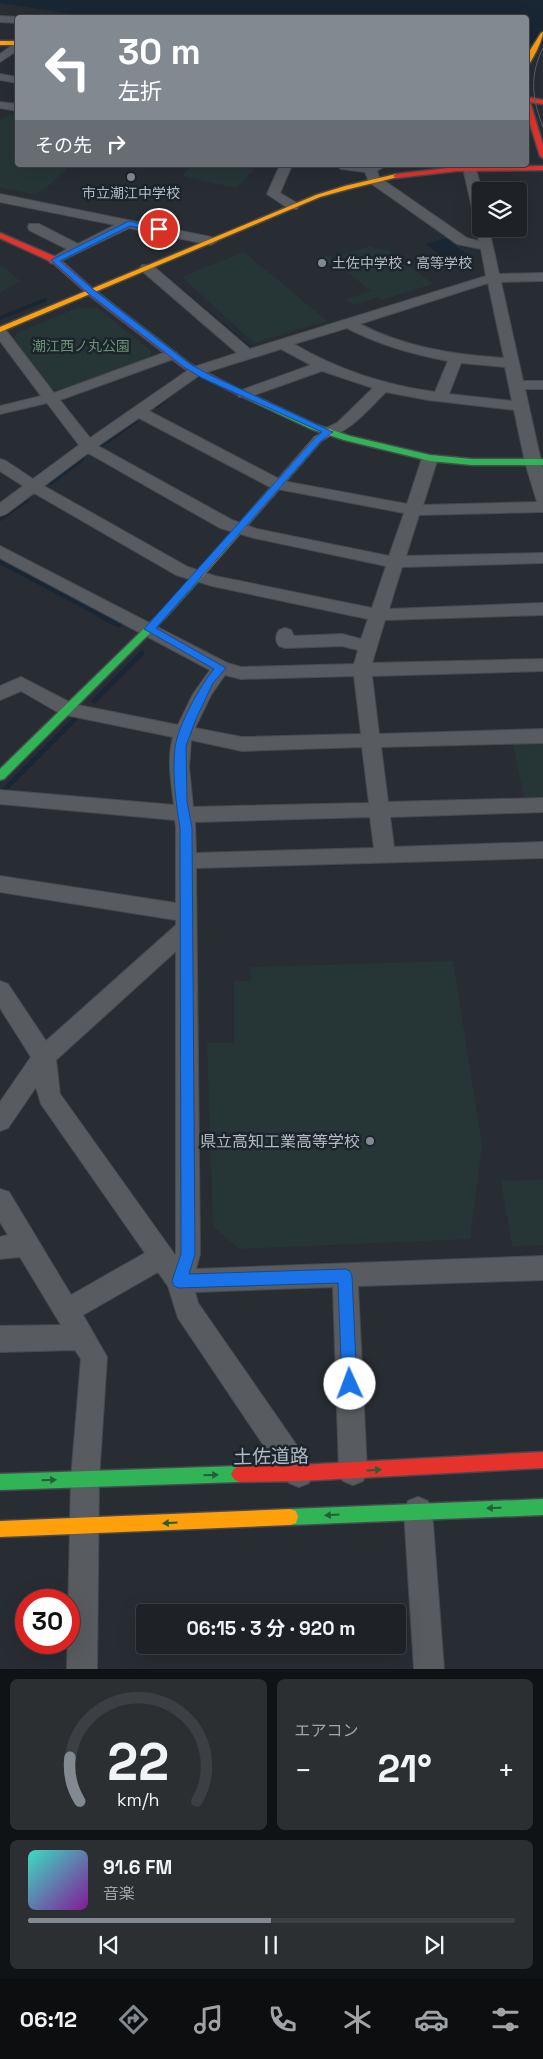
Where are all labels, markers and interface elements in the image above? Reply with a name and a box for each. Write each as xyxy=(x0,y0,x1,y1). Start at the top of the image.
text: 30 m xyxy=(118,30,201,74)
icon: left xyxy=(35,35,100,100)
text: 左折 xyxy=(118,77,162,105)
icon: right xyxy=(102,130,130,158)
text: その先 xyxy=(35,133,92,158)
marker: 市立潮江中学校 xyxy=(125,171,137,183)
map controls xyxy=(472,182,527,237)
button: layers xyxy=(472,182,527,237)
place label: 市立潮江中学校 xyxy=(82,184,180,202)
pin xyxy=(138,208,180,250)
icon: arrive xyxy=(145,215,173,243)
place label: 土佐中学校・高等学校 xyxy=(332,254,472,272)
marker: 土佐中学校・高等学校 xyxy=(316,257,328,269)
park label: 潮江西ノ丸公園 xyxy=(32,337,130,355)
place label: 県立高知工業高等学校 xyxy=(200,1131,360,1152)
marker: 県立高知工業高等学校 xyxy=(364,1135,376,1147)
position arrow xyxy=(323,1357,375,1409)
street label: 土佐道路 xyxy=(233,1443,309,1470)
one-way arrow xyxy=(366,1465,382,1473)
one-way arrow xyxy=(203,1471,219,1479)
one-way arrow xyxy=(41,1476,57,1484)
one-way arrow xyxy=(486,1505,502,1513)
one-way arrow xyxy=(324,1512,340,1520)
one-way arrow xyxy=(161,1520,177,1528)
speed limit sign: 30 xyxy=(15,1589,80,1654)
text: 06:15 · 3 分 · 920 m xyxy=(186,1616,356,1641)
text: エアコン xyxy=(295,1720,359,1741)
text: 22 xyxy=(107,1729,169,1795)
text: 21° xyxy=(377,1745,432,1793)
text: − xyxy=(295,1752,312,1788)
text: + xyxy=(498,1752,515,1788)
text: km/h xyxy=(117,1788,160,1811)
text: 91.6 FM xyxy=(103,1855,172,1880)
text: 音楽 xyxy=(103,1883,135,1904)
icon: previous xyxy=(95,1931,123,1959)
icon: pause xyxy=(257,1931,285,1959)
icon: next xyxy=(420,1931,448,1959)
icon: directions xyxy=(116,2002,151,2037)
icon: music xyxy=(191,2002,226,2037)
icon: phone xyxy=(265,2002,300,2037)
icon: climate xyxy=(340,2002,375,2037)
icon: car xyxy=(414,2002,449,2037)
icon: filters xyxy=(488,2002,523,2037)
text: 06:12 xyxy=(20,2005,77,2033)

